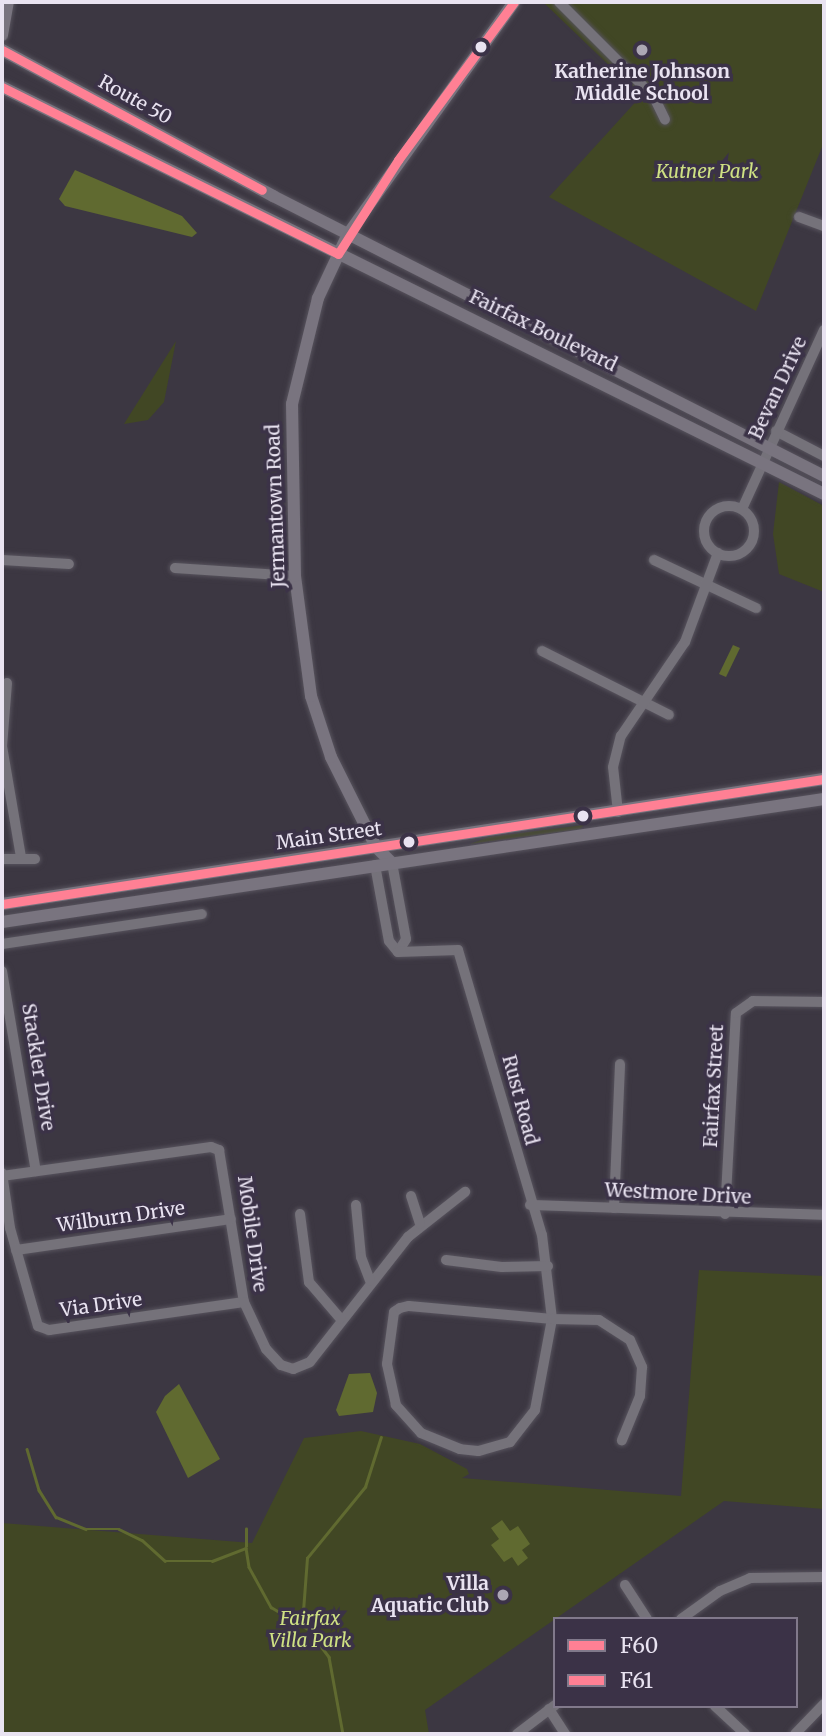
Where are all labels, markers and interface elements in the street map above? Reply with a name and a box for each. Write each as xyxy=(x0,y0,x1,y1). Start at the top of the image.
unlabelled marker xyxy=(474,40,488,54)
marker: Katherine Johnson Middle School xyxy=(634,42,650,58)
place label: Katherine Johnson Middle School xyxy=(554,61,730,105)
street label: Route 50 xyxy=(94,71,176,129)
park label: Kutner Park xyxy=(656,161,758,183)
street label: Fairfax Boulevard xyxy=(465,285,621,377)
street label: Bevan Drive xyxy=(744,333,812,443)
street label: Jermantown Road xyxy=(262,424,290,588)
unlabelled marker xyxy=(576,809,590,823)
street label: Main Street xyxy=(275,817,383,855)
unlabelled marker xyxy=(402,835,416,849)
street label: Stackler Drive xyxy=(17,1002,59,1132)
street label: Fairfax Street xyxy=(699,1024,729,1148)
street label: Rust Road xyxy=(497,1053,543,1147)
street label: Mobile Drive xyxy=(233,1175,271,1293)
street label: Westmore Drive xyxy=(604,1179,752,1209)
street label: Wilburn Drive xyxy=(56,1197,186,1237)
street label: Via Drive xyxy=(58,1288,144,1322)
place label: Villa Aquatic Club xyxy=(371,1573,489,1617)
marker: Villa Aquatic Club xyxy=(495,1587,511,1603)
park label: Fairfax Villa Park xyxy=(269,1608,351,1652)
legend xyxy=(553,1617,798,1708)
text: F60 xyxy=(620,1632,658,1659)
text: F61 xyxy=(620,1667,653,1694)

